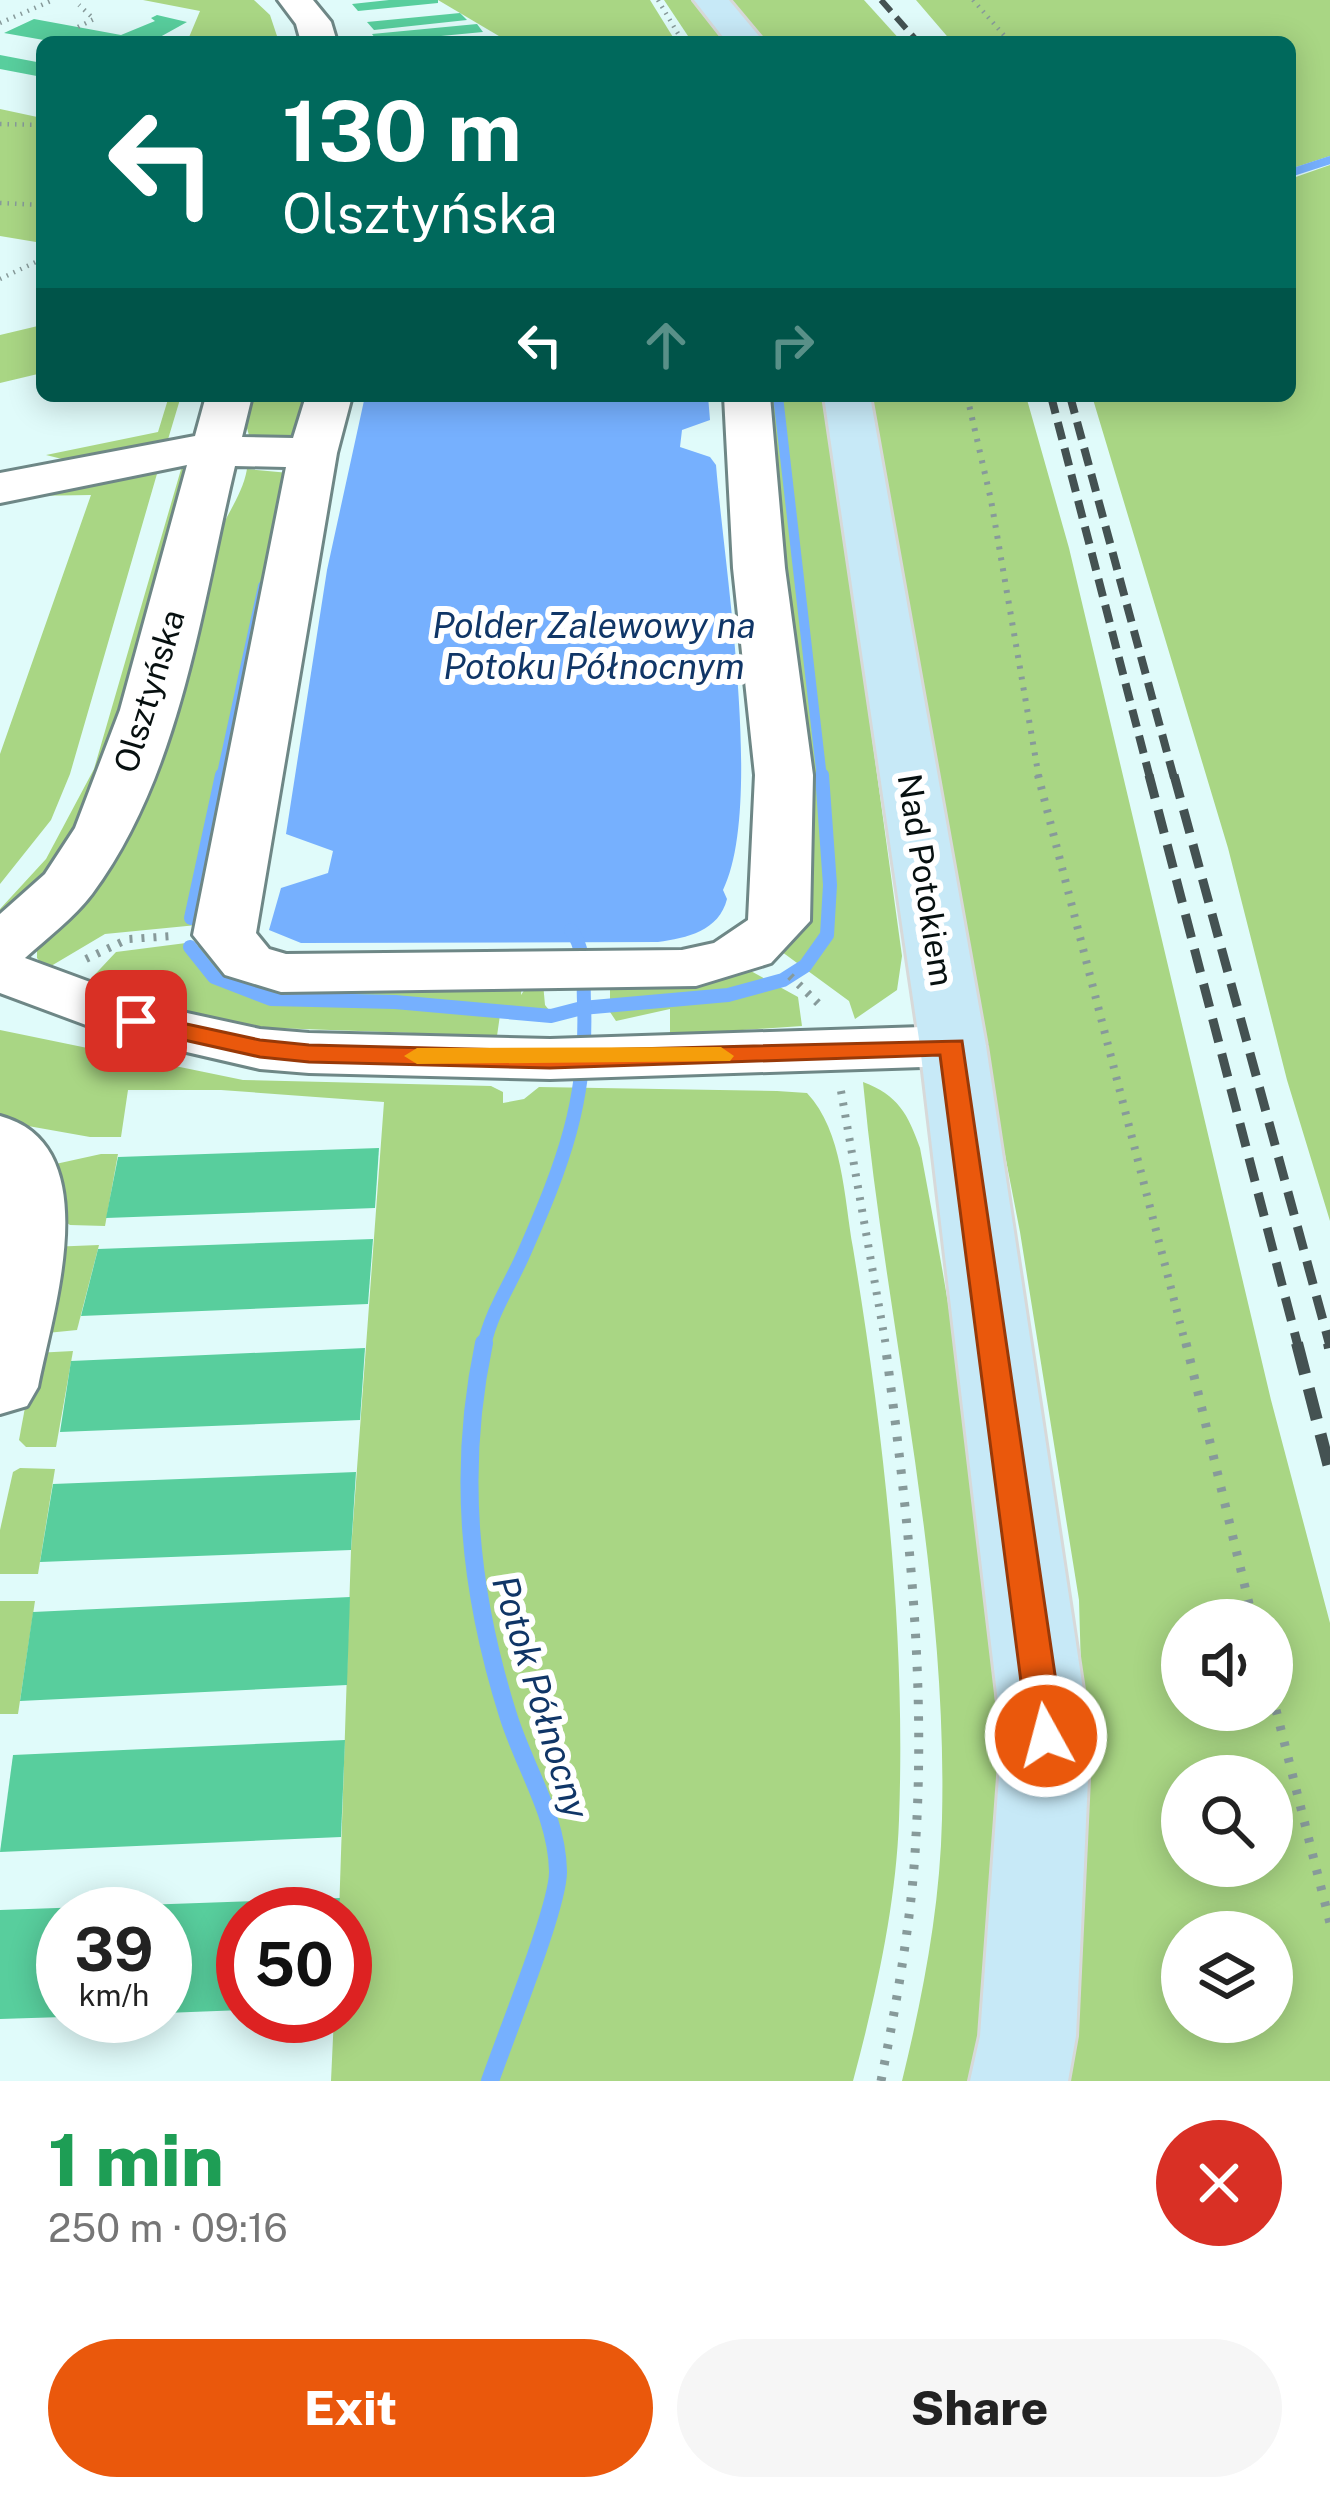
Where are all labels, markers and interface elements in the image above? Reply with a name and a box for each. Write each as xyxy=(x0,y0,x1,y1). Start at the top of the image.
text: 130 m xyxy=(282,81,522,180)
icon: left xyxy=(84,84,240,240)
text: Olsztyńska xyxy=(282,182,558,245)
icon: left xyxy=(507,312,573,378)
icon: ahead xyxy=(633,312,699,378)
icon: right xyxy=(759,312,825,378)
water label: Polder Zalewowy na Potoku Północnym xyxy=(432,604,756,687)
street label: Olsztyńska xyxy=(106,605,192,777)
street label: Nad Potokiem xyxy=(890,771,962,989)
pin xyxy=(85,970,187,1072)
icon: arrive xyxy=(103,988,169,1054)
water label: Potok Północny xyxy=(484,1570,598,1824)
map controls xyxy=(1161,1599,1293,2043)
button: sound xyxy=(1161,1599,1293,1731)
position arrow xyxy=(983,1673,1109,1799)
button: search xyxy=(1161,1755,1293,1887)
speed limit sign: 50 xyxy=(216,1887,372,2043)
button: layers xyxy=(1161,1911,1293,2043)
text: 39 xyxy=(74,1914,154,1985)
text: km/h xyxy=(79,1977,149,2013)
text: 1 min xyxy=(48,2118,224,2202)
button: close xyxy=(1156,2120,1282,2246)
text: 250 m · 09:16 xyxy=(48,2205,288,2251)
button: Exit xyxy=(48,2339,653,2477)
button: Share xyxy=(677,2339,1282,2477)

